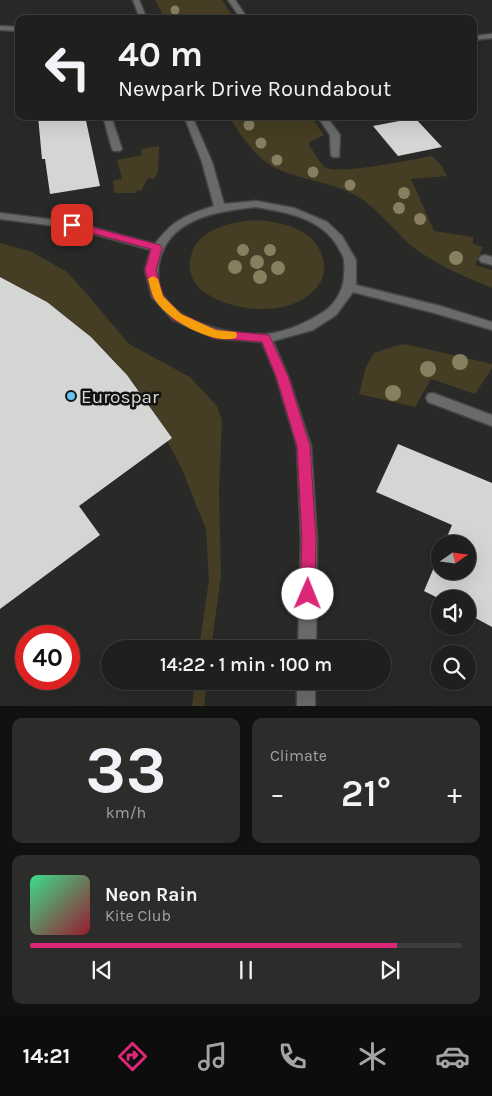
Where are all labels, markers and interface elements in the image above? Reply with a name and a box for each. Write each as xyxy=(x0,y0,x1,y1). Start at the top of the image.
text: 40 m xyxy=(118,34,203,75)
icon: left xyxy=(35,35,100,100)
text: Newpark Drive Roundabout xyxy=(118,76,391,102)
pin xyxy=(51,204,93,246)
icon: arrive xyxy=(58,211,86,239)
place label: Eurospar xyxy=(81,386,159,408)
marker: Eurospar xyxy=(65,390,77,402)
north arrow xyxy=(431,535,476,580)
map controls xyxy=(431,535,476,690)
position arrow xyxy=(281,567,333,619)
button: sound xyxy=(431,590,476,635)
speed limit sign: 40 xyxy=(15,625,80,690)
button: search xyxy=(431,645,476,690)
text: 14:22 · 1 min · 100 m xyxy=(160,654,332,676)
text: 33 xyxy=(86,732,166,808)
text: Climate xyxy=(270,746,327,765)
text: 21° xyxy=(341,771,391,816)
text: − xyxy=(270,777,285,810)
text: + xyxy=(447,777,462,810)
text: km/h xyxy=(106,803,146,822)
text: Neon Rain xyxy=(105,884,198,906)
text: Kite Club xyxy=(105,906,171,925)
icon: previous xyxy=(88,956,116,984)
icon: pause xyxy=(232,956,260,984)
icon: next xyxy=(376,956,404,984)
icon: directions xyxy=(115,1039,150,1074)
icon: music xyxy=(195,1039,230,1074)
icon: phone xyxy=(275,1039,310,1074)
icon: climate xyxy=(355,1039,390,1074)
icon: car xyxy=(435,1039,470,1074)
text: 14:21 xyxy=(22,1043,70,1069)

